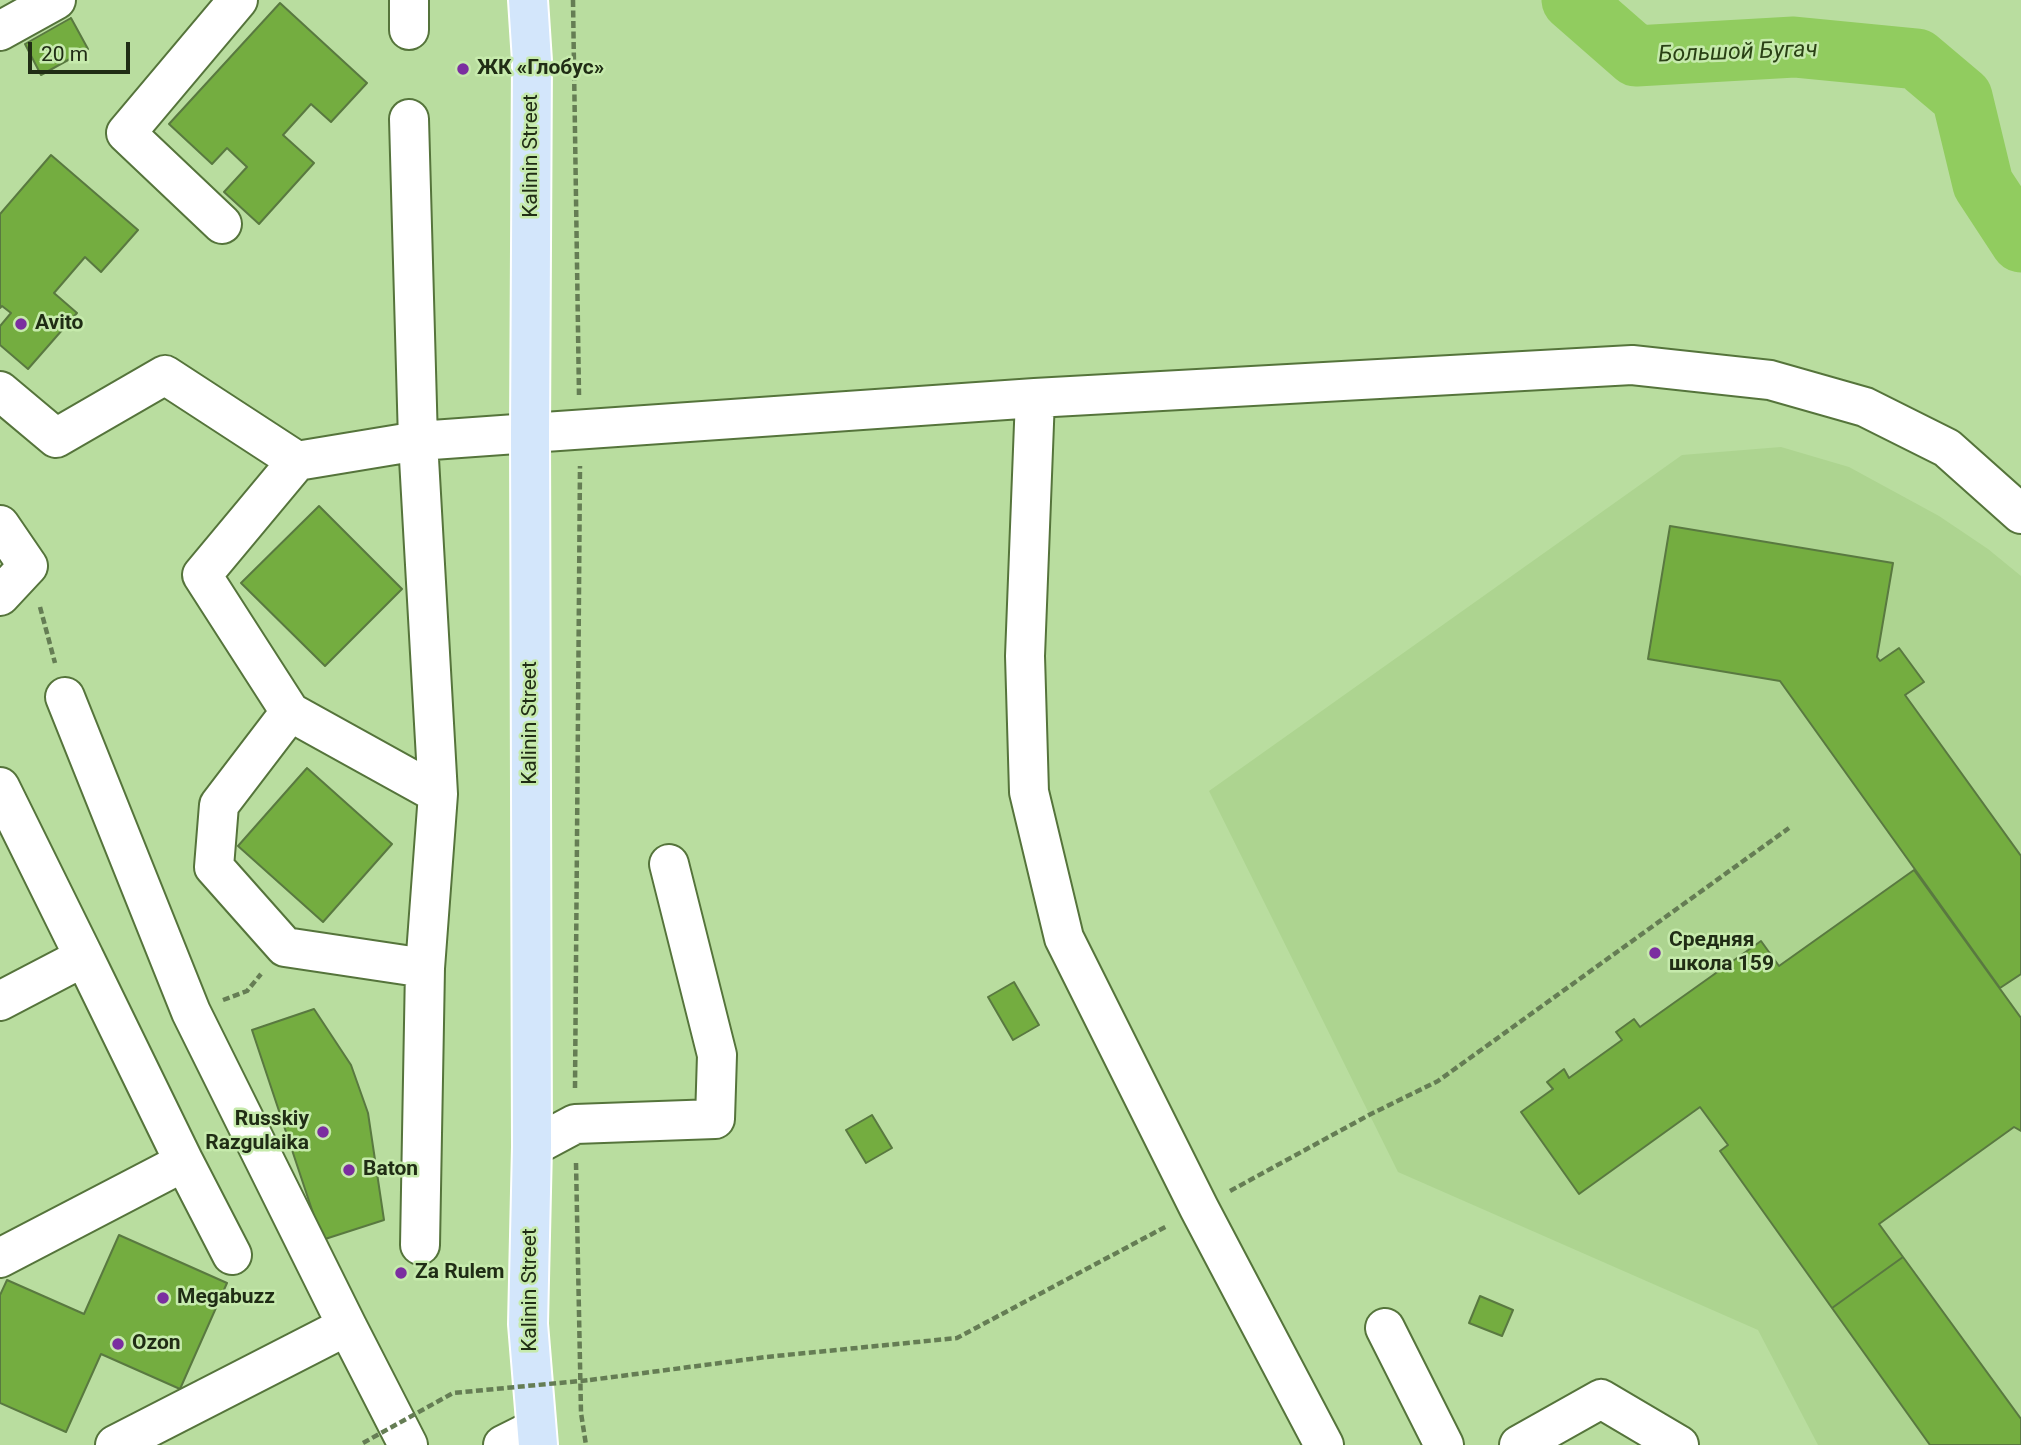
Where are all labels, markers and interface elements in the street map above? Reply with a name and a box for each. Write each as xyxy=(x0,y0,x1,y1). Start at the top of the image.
scale bar xyxy=(32,28,133,72)
water label: Большой Бугач xyxy=(1658,36,1818,70)
text: 20 m xyxy=(41,42,88,66)
place label: ЖК «Глобус» xyxy=(477,56,604,82)
marker: ЖК «Глобус» xyxy=(455,61,471,77)
street label: Kalinin Street xyxy=(519,94,545,218)
place label: Avito xyxy=(35,311,83,337)
marker: Avito xyxy=(13,316,29,332)
street label: Kalinin Street xyxy=(518,661,544,785)
place label: Средняя школа 159 xyxy=(1669,928,1774,978)
marker: Средняя школа 159 xyxy=(1647,945,1663,961)
place label: Russkiy Razgulaika xyxy=(205,1107,309,1157)
marker: Russkiy Razgulaika xyxy=(315,1124,331,1140)
place label: Baton xyxy=(363,1157,418,1183)
marker: Baton xyxy=(341,1162,357,1178)
street label: Kalinin Street xyxy=(518,1228,544,1352)
place label: Za Rulem xyxy=(415,1260,505,1286)
marker: Za Rulem xyxy=(393,1265,409,1281)
place label: Megabuzz xyxy=(177,1285,275,1311)
marker: Megabuzz xyxy=(155,1290,171,1306)
place label: Ozon xyxy=(132,1331,181,1357)
marker: Ozon xyxy=(110,1336,126,1352)

